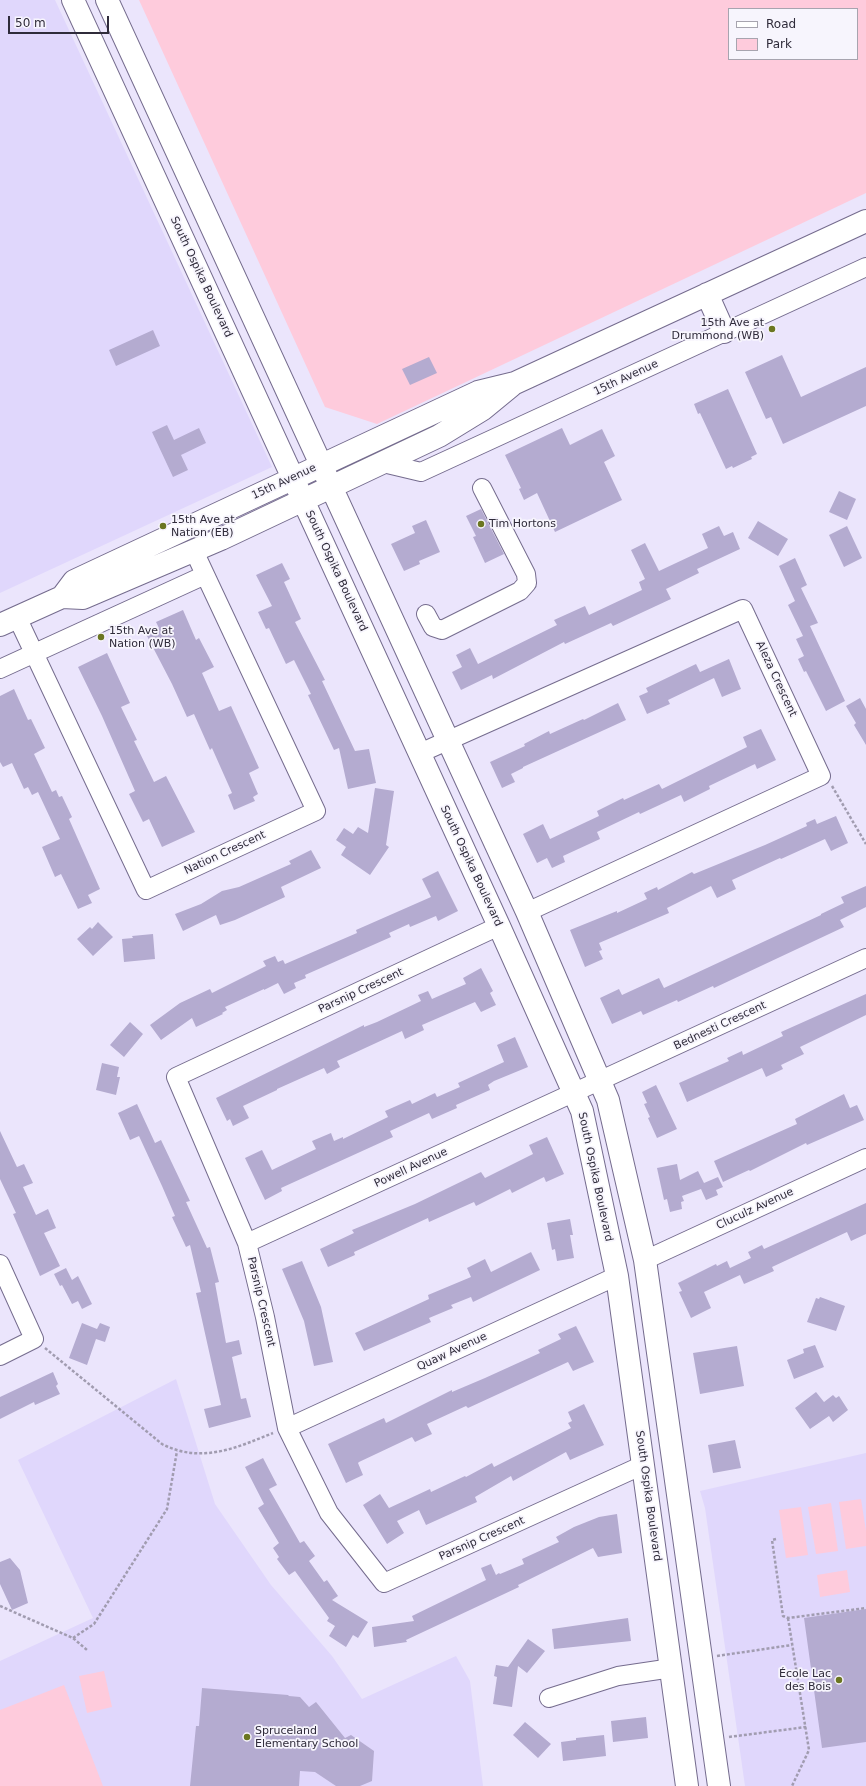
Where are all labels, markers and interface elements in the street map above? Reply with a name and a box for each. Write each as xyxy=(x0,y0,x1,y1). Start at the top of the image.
scale bar xyxy=(10,8,111,34)
legend xyxy=(728,8,858,60)
text: 50 m xyxy=(15,16,46,30)
text: Road xyxy=(766,17,796,31)
text: Park xyxy=(766,37,792,51)
street label: South Ospika Boulevard xyxy=(167,214,235,340)
place label: 15th Ave at Drummond (WB) xyxy=(671,316,764,342)
marker: 15th Ave at Drummond (WB) xyxy=(767,324,777,334)
street label: 15th Avenue xyxy=(592,357,660,399)
street label: 15th Avenue xyxy=(250,461,318,503)
street label: South Ospika Boulevard xyxy=(302,508,370,634)
place label: 15th Ave at Nation (EB) xyxy=(171,513,234,539)
place label: Tim Hortons xyxy=(489,517,556,531)
marker: Tim Hortons xyxy=(476,519,486,529)
marker: 15th Ave at Nation (EB) xyxy=(158,521,168,531)
place label: 15th Ave at Nation (WB) xyxy=(109,624,176,650)
marker: 15th Ave at Nation (WB) xyxy=(96,632,106,642)
street label: Aleza Crescent xyxy=(753,639,799,719)
street label: South Ospika Boulevard xyxy=(437,803,505,929)
street label: Nation Crescent xyxy=(182,828,268,878)
street label: Parsnip Crescent xyxy=(316,966,406,1016)
street label: Bednesti Crescent xyxy=(672,999,768,1053)
street label: South Ospika Boulevard xyxy=(575,1111,615,1243)
street label: Powell Avenue xyxy=(372,1145,450,1191)
street label: Cluculz Avenue xyxy=(714,1185,796,1233)
street label: Parsnip Crescent xyxy=(244,1256,278,1348)
street label: Quaw Avenue xyxy=(415,1330,489,1374)
street label: South Ospika Boulevard xyxy=(632,1430,664,1562)
street label: Parsnip Crescent xyxy=(437,1514,527,1564)
place label: École Lac des Bois xyxy=(779,1667,831,1693)
marker: École Lac des Bois xyxy=(834,1675,844,1685)
place label: Spruceland Elementary School xyxy=(255,1724,358,1750)
marker: Spruceland Elementary School xyxy=(242,1732,252,1742)

